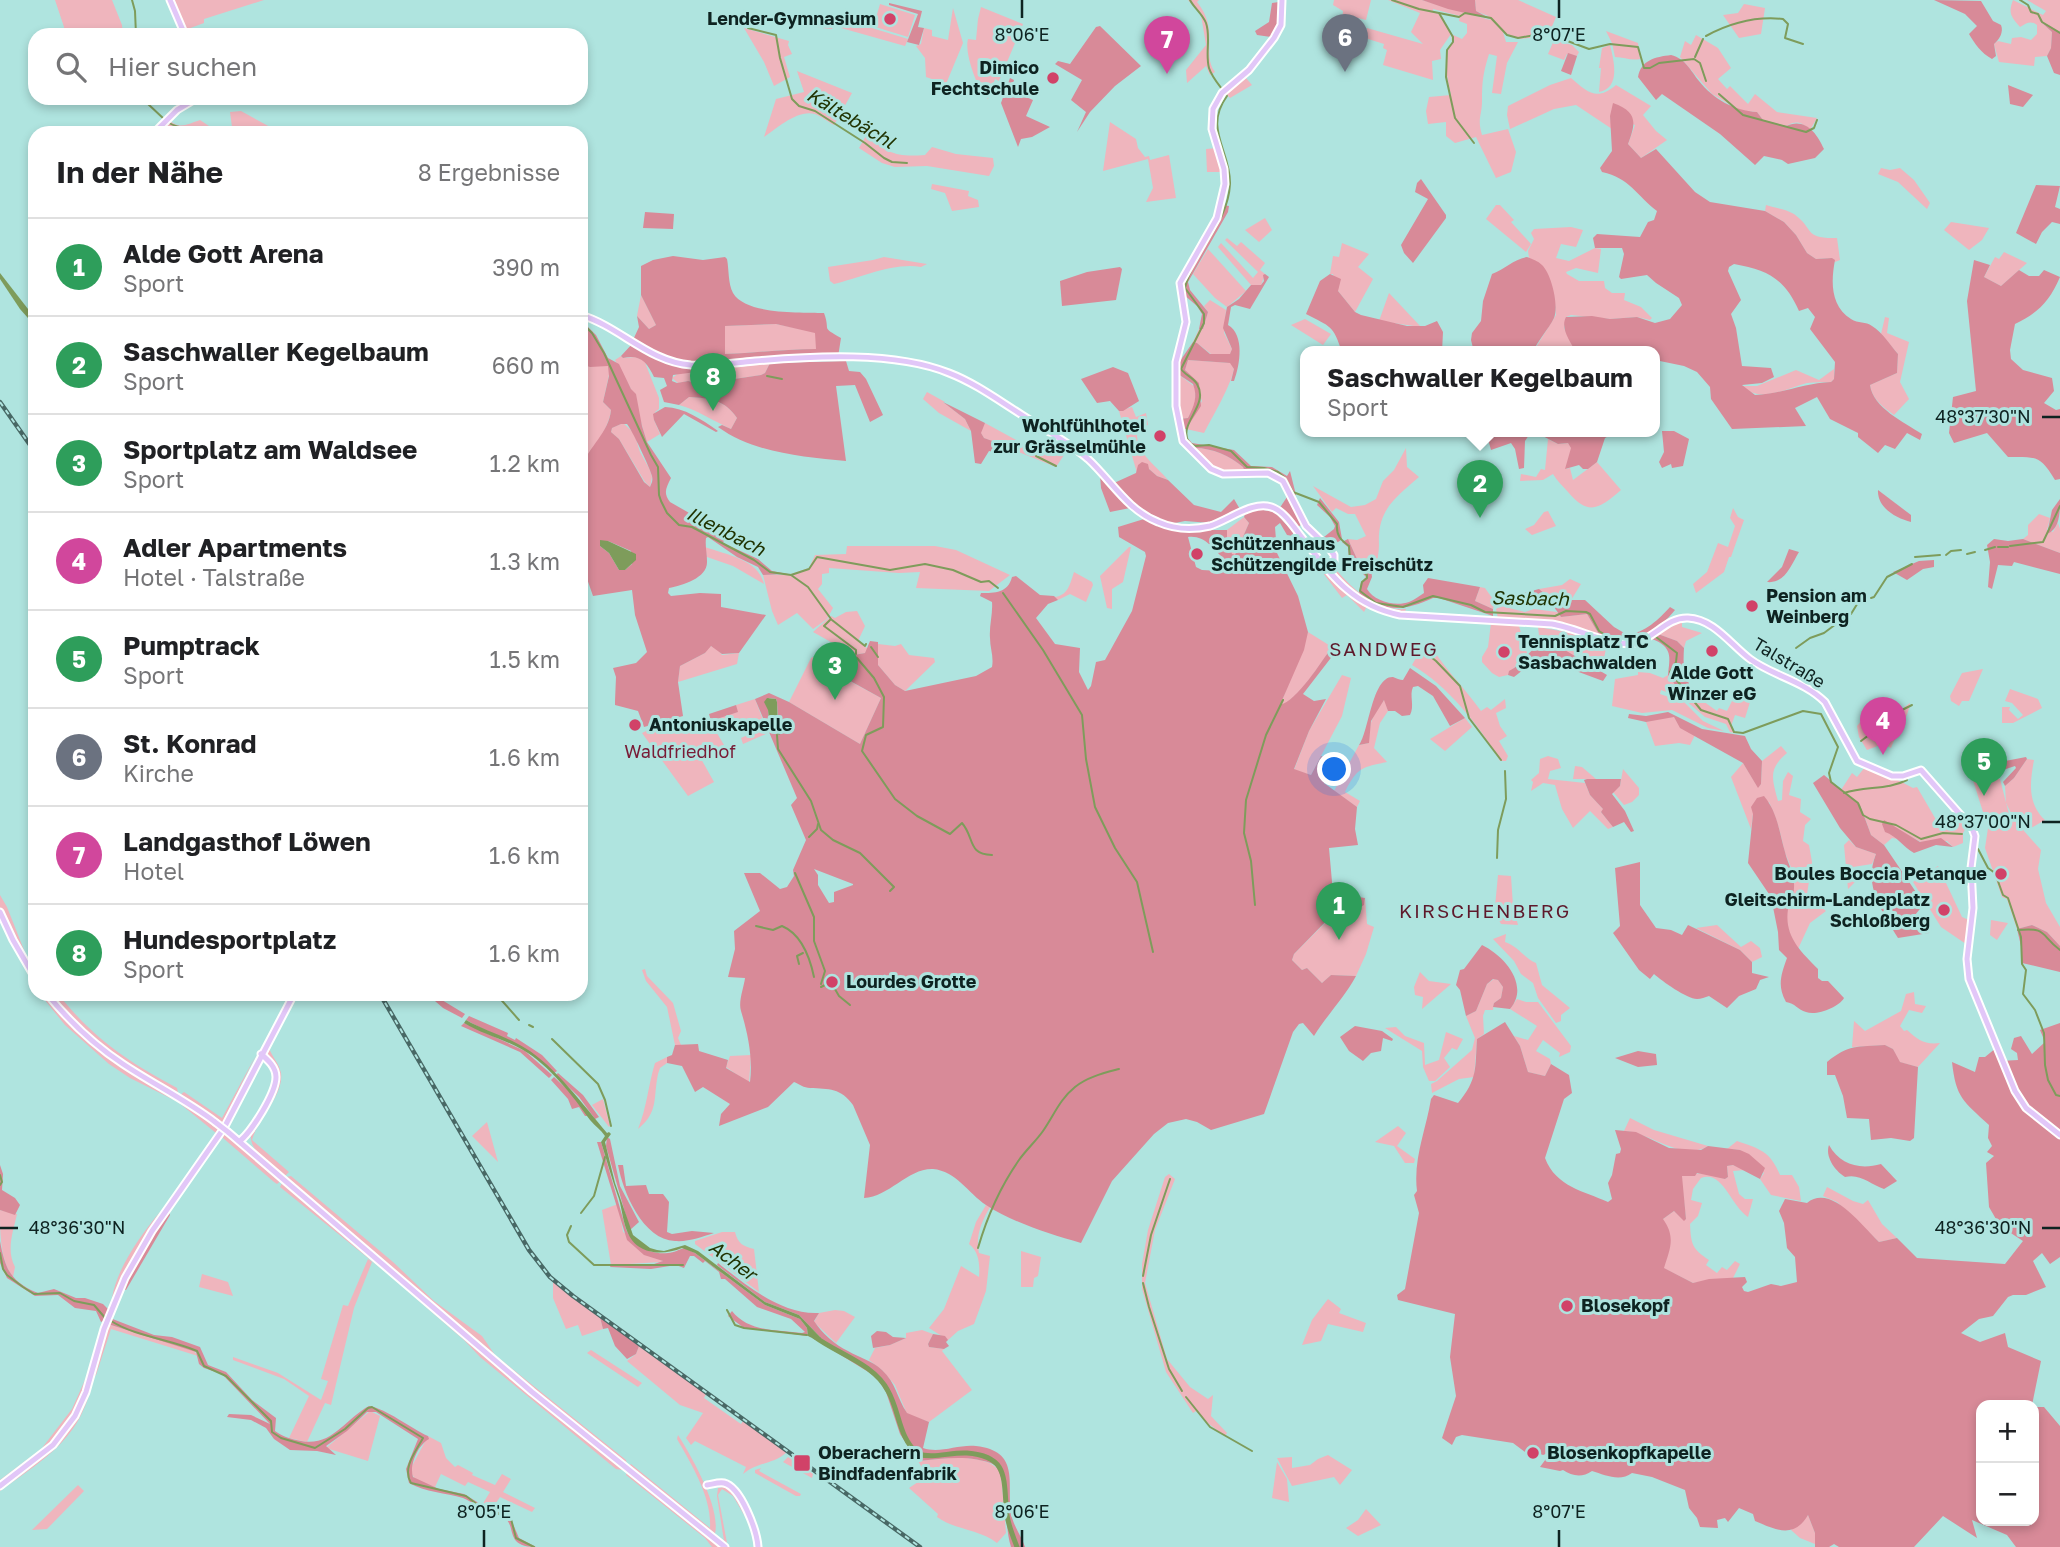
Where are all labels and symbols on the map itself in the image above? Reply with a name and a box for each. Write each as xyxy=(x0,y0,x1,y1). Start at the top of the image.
place label: Lender-Gymnasium xyxy=(707,7,876,29)
marker: Lender-Gymnasium xyxy=(882,11,898,27)
pin: 6 xyxy=(1322,14,1368,72)
pin: 7 xyxy=(1144,16,1190,74)
text: 8°06'E xyxy=(995,23,1050,45)
text: 8°07'E xyxy=(1532,23,1586,45)
place label: Dimico Fechtschule xyxy=(931,56,1039,99)
marker: Dimico Fechtschule xyxy=(1045,70,1061,86)
water label: Kältebächl xyxy=(803,82,900,153)
pin: 8 xyxy=(690,353,736,411)
text: 48°37'30"N xyxy=(1935,405,2031,427)
place label: Wohlfühlhotel zur Grässelmühle xyxy=(993,414,1146,457)
marker: Wohlfühlhotel zur Grässelmühle xyxy=(1152,428,1168,444)
pin: 2 xyxy=(1457,460,1503,518)
water label: Illenbach xyxy=(683,501,771,561)
place label: Schützenhaus Schützengilde Freischütz xyxy=(1211,532,1433,575)
marker: Schützenhaus Schützengilde Freischütz xyxy=(1189,546,1205,562)
place label: Pension am Weinberg xyxy=(1766,584,1867,627)
water label: Sasbach xyxy=(1491,585,1570,610)
marker: Pension am Weinberg xyxy=(1744,598,1760,614)
place label: Tennisplatz TC Sasbachwalden xyxy=(1518,630,1657,673)
street label: Talstraße xyxy=(1750,632,1830,692)
district label: SANDWEG xyxy=(1329,637,1439,660)
pin: 3 xyxy=(812,642,858,700)
marker: Alde Gott Winzer eG xyxy=(1704,643,1720,659)
marker: Tennisplatz TC Sasbachwalden xyxy=(1496,644,1512,660)
place label: Alde Gott Winzer eG xyxy=(1668,661,1756,704)
pin: 4 xyxy=(1860,697,1906,755)
place label: Antoniuskapelle xyxy=(649,713,793,735)
marker: Antoniuskapelle xyxy=(627,717,643,733)
pin: 5 xyxy=(1961,738,2007,796)
park label: Waldfriedhof xyxy=(624,740,736,762)
your location xyxy=(1317,752,1351,786)
text: 48°37'00"N xyxy=(1935,810,2031,832)
place label: Boules Boccia Petanque xyxy=(1774,862,1987,884)
marker: Boules Boccia Petanque xyxy=(1993,866,2009,882)
pin: 1 xyxy=(1316,882,1362,940)
place label: Gleitschirm-Landeplatz Schloßberg xyxy=(1725,888,1930,931)
district label: KIRSCHENBERG xyxy=(1399,899,1571,922)
marker: Gleitschirm-Landeplatz Schloßberg xyxy=(1936,902,1952,918)
place label: Lourdes Grotte xyxy=(846,970,977,992)
marker: Lourdes Grotte xyxy=(824,974,840,990)
text: 48°36'30"N xyxy=(29,1216,125,1238)
text: 48°36'30"N xyxy=(1935,1216,2031,1238)
water label: Acher xyxy=(705,1234,763,1286)
place label: Blosekopf xyxy=(1581,1294,1670,1316)
marker: Blosekopf xyxy=(1559,1298,1575,1314)
place label: Oberachern Bindfadenfabrik xyxy=(818,1441,957,1484)
place label: Blosenkopfkapelle xyxy=(1547,1441,1712,1463)
marker: Blosenkopfkapelle xyxy=(1525,1445,1541,1461)
marker: Oberachern Bindfadenfabrik xyxy=(792,1453,812,1473)
text: 8°05'E xyxy=(457,1500,511,1522)
text: 8°06'E xyxy=(995,1500,1050,1522)
text: 8°07'E xyxy=(1532,1500,1586,1522)

